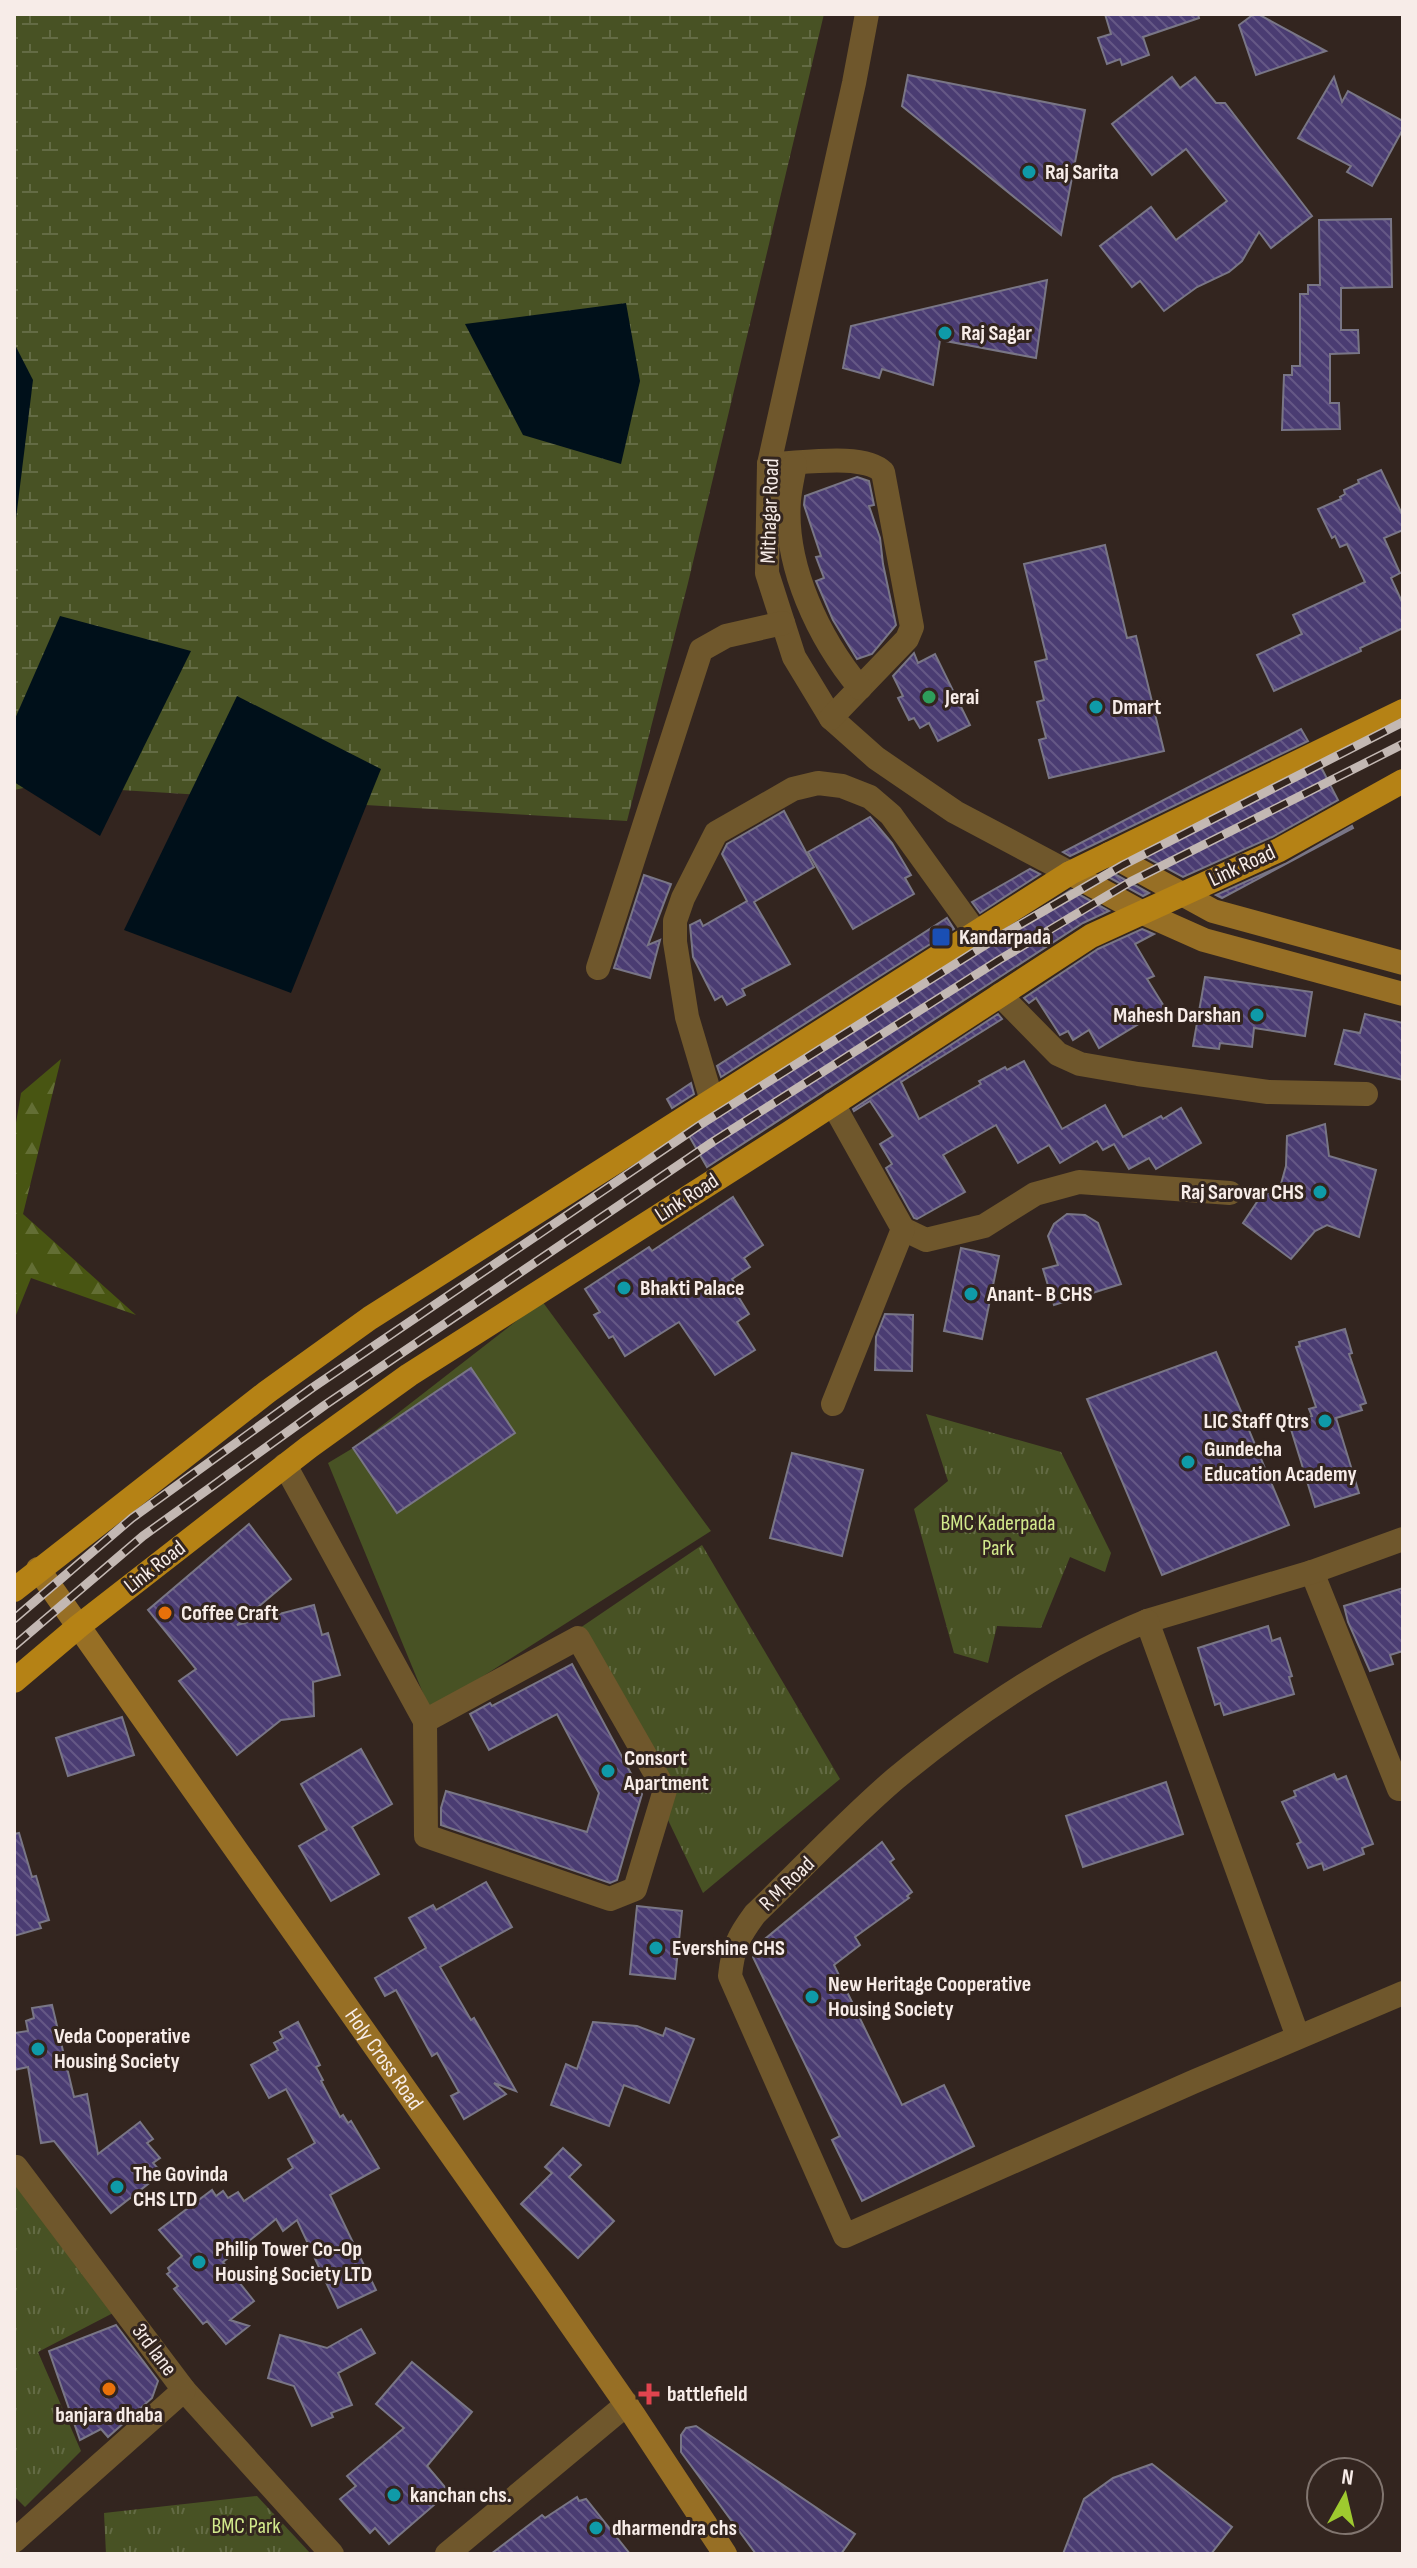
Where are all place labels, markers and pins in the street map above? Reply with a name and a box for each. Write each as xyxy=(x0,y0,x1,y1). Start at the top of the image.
place label: Raj Sarita xyxy=(1045,159,1119,186)
marker: Raj Sarita xyxy=(1020,163,1038,181)
place label: Raj Sagar xyxy=(961,320,1032,347)
marker: Raj Sagar xyxy=(936,324,954,342)
place label: Jerai xyxy=(944,684,979,711)
marker: Jerai xyxy=(920,688,938,706)
place label: Dmart xyxy=(1112,694,1161,721)
marker: Dmart xyxy=(1087,698,1105,716)
place label: Kandarpada xyxy=(959,924,1051,951)
marker: Kandarpada xyxy=(930,926,952,948)
place label: Mahesh Darshan xyxy=(1113,1002,1241,1029)
marker: Mahesh Darshan xyxy=(1248,1006,1266,1024)
place label: Raj Sarovar CHS xyxy=(1181,1179,1304,1206)
marker: Raj Sarovar CHS xyxy=(1311,1183,1329,1201)
place label: Bhakti Palace xyxy=(640,1275,745,1302)
marker: Bhakti Palace xyxy=(615,1279,633,1297)
place label: Anant- B CHS xyxy=(986,1281,1092,1308)
marker: Anant- B CHS xyxy=(962,1285,980,1303)
place label: LIC Staff Qtrs xyxy=(1204,1408,1309,1435)
marker: LIC Staff Qtrs xyxy=(1316,1412,1334,1430)
place label: Gundecha Education Academy xyxy=(1204,1436,1357,1488)
marker: Gundecha Education Academy xyxy=(1179,1453,1197,1471)
place label: Coffee Craft xyxy=(181,1600,278,1627)
marker: Coffee Craft xyxy=(156,1604,174,1622)
place label: Consort Apartment xyxy=(623,1745,709,1797)
marker: Consort Apartment xyxy=(599,1762,617,1780)
place label: Evershine CHS xyxy=(672,1935,785,1962)
marker: Evershine CHS xyxy=(647,1939,665,1957)
place label: New Heritage Cooperative Housing Society xyxy=(828,1971,1031,2023)
marker: New Heritage Cooperative Housing Society xyxy=(803,1988,821,2006)
place label: Veda Cooperative Housing Society xyxy=(54,2023,190,2075)
marker: Veda Cooperative Housing Society xyxy=(29,2040,47,2058)
place label: The Govinda CHS LTD xyxy=(133,2161,228,2213)
marker: The Govinda CHS LTD xyxy=(108,2178,126,2196)
place label: Philip Tower Co-Op Housing Society LTD xyxy=(215,2236,372,2288)
marker: Philip Tower Co-Op Housing Society LTD xyxy=(190,2253,208,2271)
marker: banjara dhaba xyxy=(100,2380,118,2398)
place label: battlefield xyxy=(667,2381,748,2408)
marker: battlefield xyxy=(638,2383,660,2405)
place label: banjara dhaba xyxy=(55,2402,163,2429)
place label: kanchan chs. xyxy=(410,2482,512,2509)
marker: kanchan chs. xyxy=(385,2486,403,2504)
place label: dharmendra chs xyxy=(612,2515,737,2542)
marker: dharmendra chs xyxy=(587,2519,605,2537)

